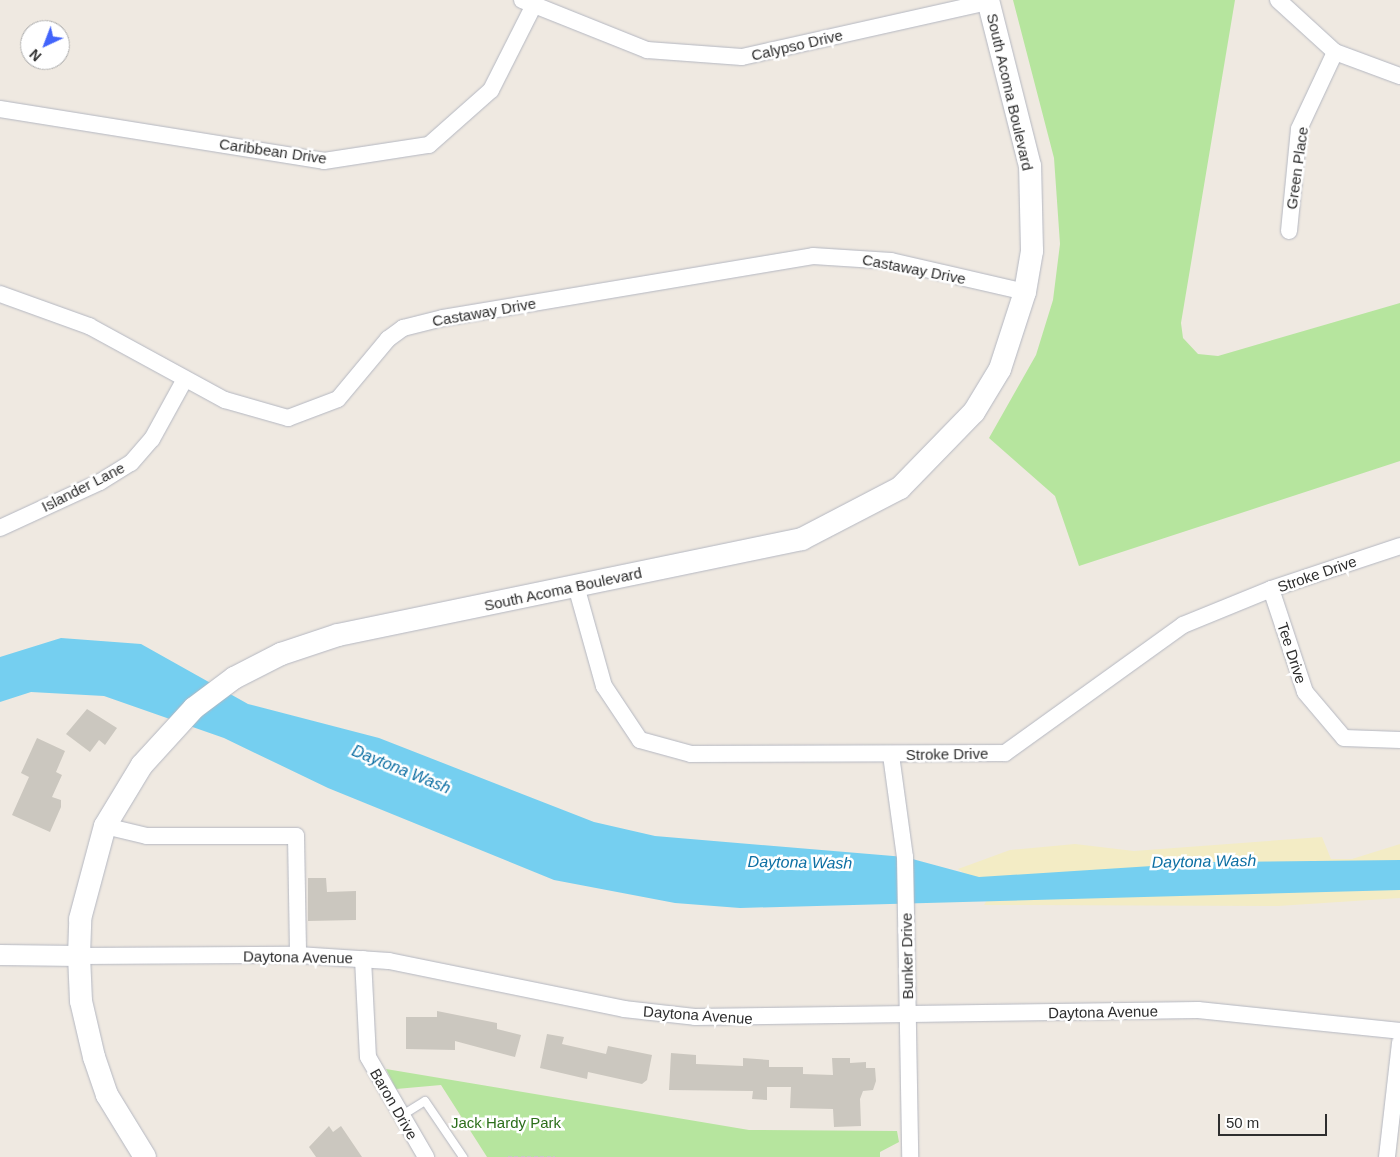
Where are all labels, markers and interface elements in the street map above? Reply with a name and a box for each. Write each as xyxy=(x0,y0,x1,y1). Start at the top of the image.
street label: South Acoma Boulevard xyxy=(983,11,1037,173)
north arrow xyxy=(20,20,70,70)
street label: Calypso Drive xyxy=(749,26,845,64)
text: N xyxy=(26,46,45,65)
street label: Green Place xyxy=(1282,125,1312,211)
street label: Caribbean Drive xyxy=(218,135,328,167)
street label: Castaway Drive xyxy=(861,250,967,288)
street label: Castaway Drive xyxy=(431,294,537,330)
street label: Islander Lane xyxy=(38,458,128,516)
street label: Stroke Drive xyxy=(1275,552,1359,596)
street label: South Acoma Boulevard xyxy=(482,563,644,615)
street label: Tee Drive xyxy=(1274,620,1310,686)
water label: Daytona Wash xyxy=(349,741,453,799)
street label: Stroke Drive xyxy=(906,744,988,764)
water label: Daytona Wash xyxy=(1152,851,1256,873)
water label: Daytona Wash xyxy=(748,852,852,874)
street label: Bunker Drive xyxy=(897,913,917,999)
street label: Daytona Avenue xyxy=(243,947,353,967)
street label: Daytona Avenue xyxy=(642,1002,754,1028)
street label: Daytona Avenue xyxy=(1048,1002,1158,1022)
street label: Baron Drive xyxy=(366,1065,422,1143)
scale bar xyxy=(1220,1104,1329,1136)
park label: Jack Hardy Park xyxy=(451,1114,561,1132)
text: 50 m xyxy=(1226,1114,1259,1131)

